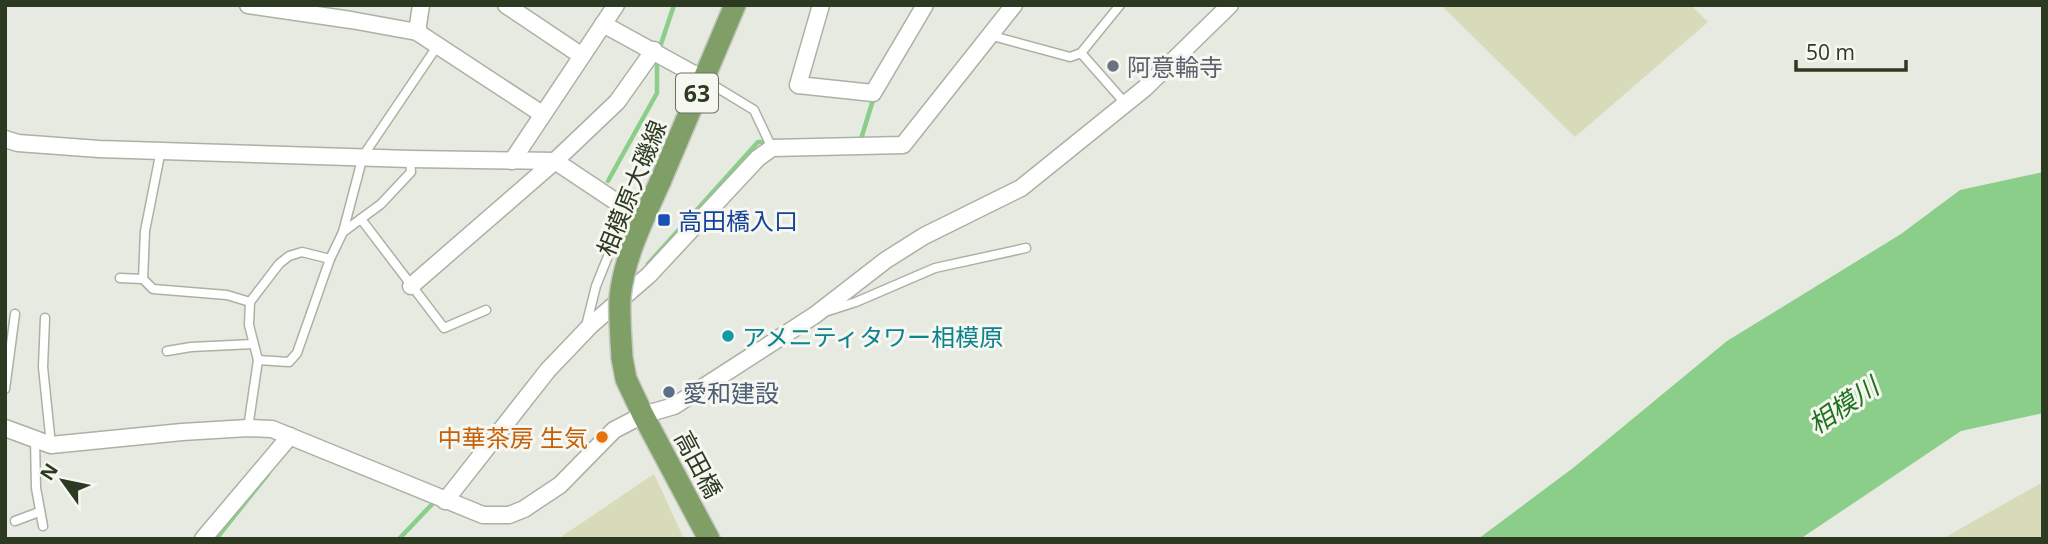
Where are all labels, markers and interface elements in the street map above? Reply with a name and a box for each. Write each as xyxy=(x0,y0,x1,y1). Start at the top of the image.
scale bar xyxy=(1796,28,1906,72)
text: 50 m xyxy=(1806,38,1855,66)
place label: 阿意輪寺 xyxy=(1127,50,1223,83)
marker: 阿意輪寺 xyxy=(1105,58,1121,74)
road number: 63 xyxy=(676,74,718,113)
street label: 相模原大磯線 xyxy=(589,115,673,261)
place label: 高田橋入口 xyxy=(678,204,798,237)
marker: 高田橋入口 xyxy=(656,212,672,228)
place label: アメニティタワー相模原 xyxy=(742,320,1003,353)
marker: アメニティタワー相模原 xyxy=(720,328,736,344)
water label: 相模川 xyxy=(1801,367,1888,442)
place label: 愛和建設 xyxy=(683,376,779,409)
marker: 愛和建設 xyxy=(661,384,677,400)
place label: 中華茶房 生気 xyxy=(438,421,588,454)
street label: 高田橋 xyxy=(668,424,730,504)
marker: 中華茶房 生気 xyxy=(594,429,610,445)
north arrow xyxy=(28,446,98,516)
text: N xyxy=(34,458,64,485)

